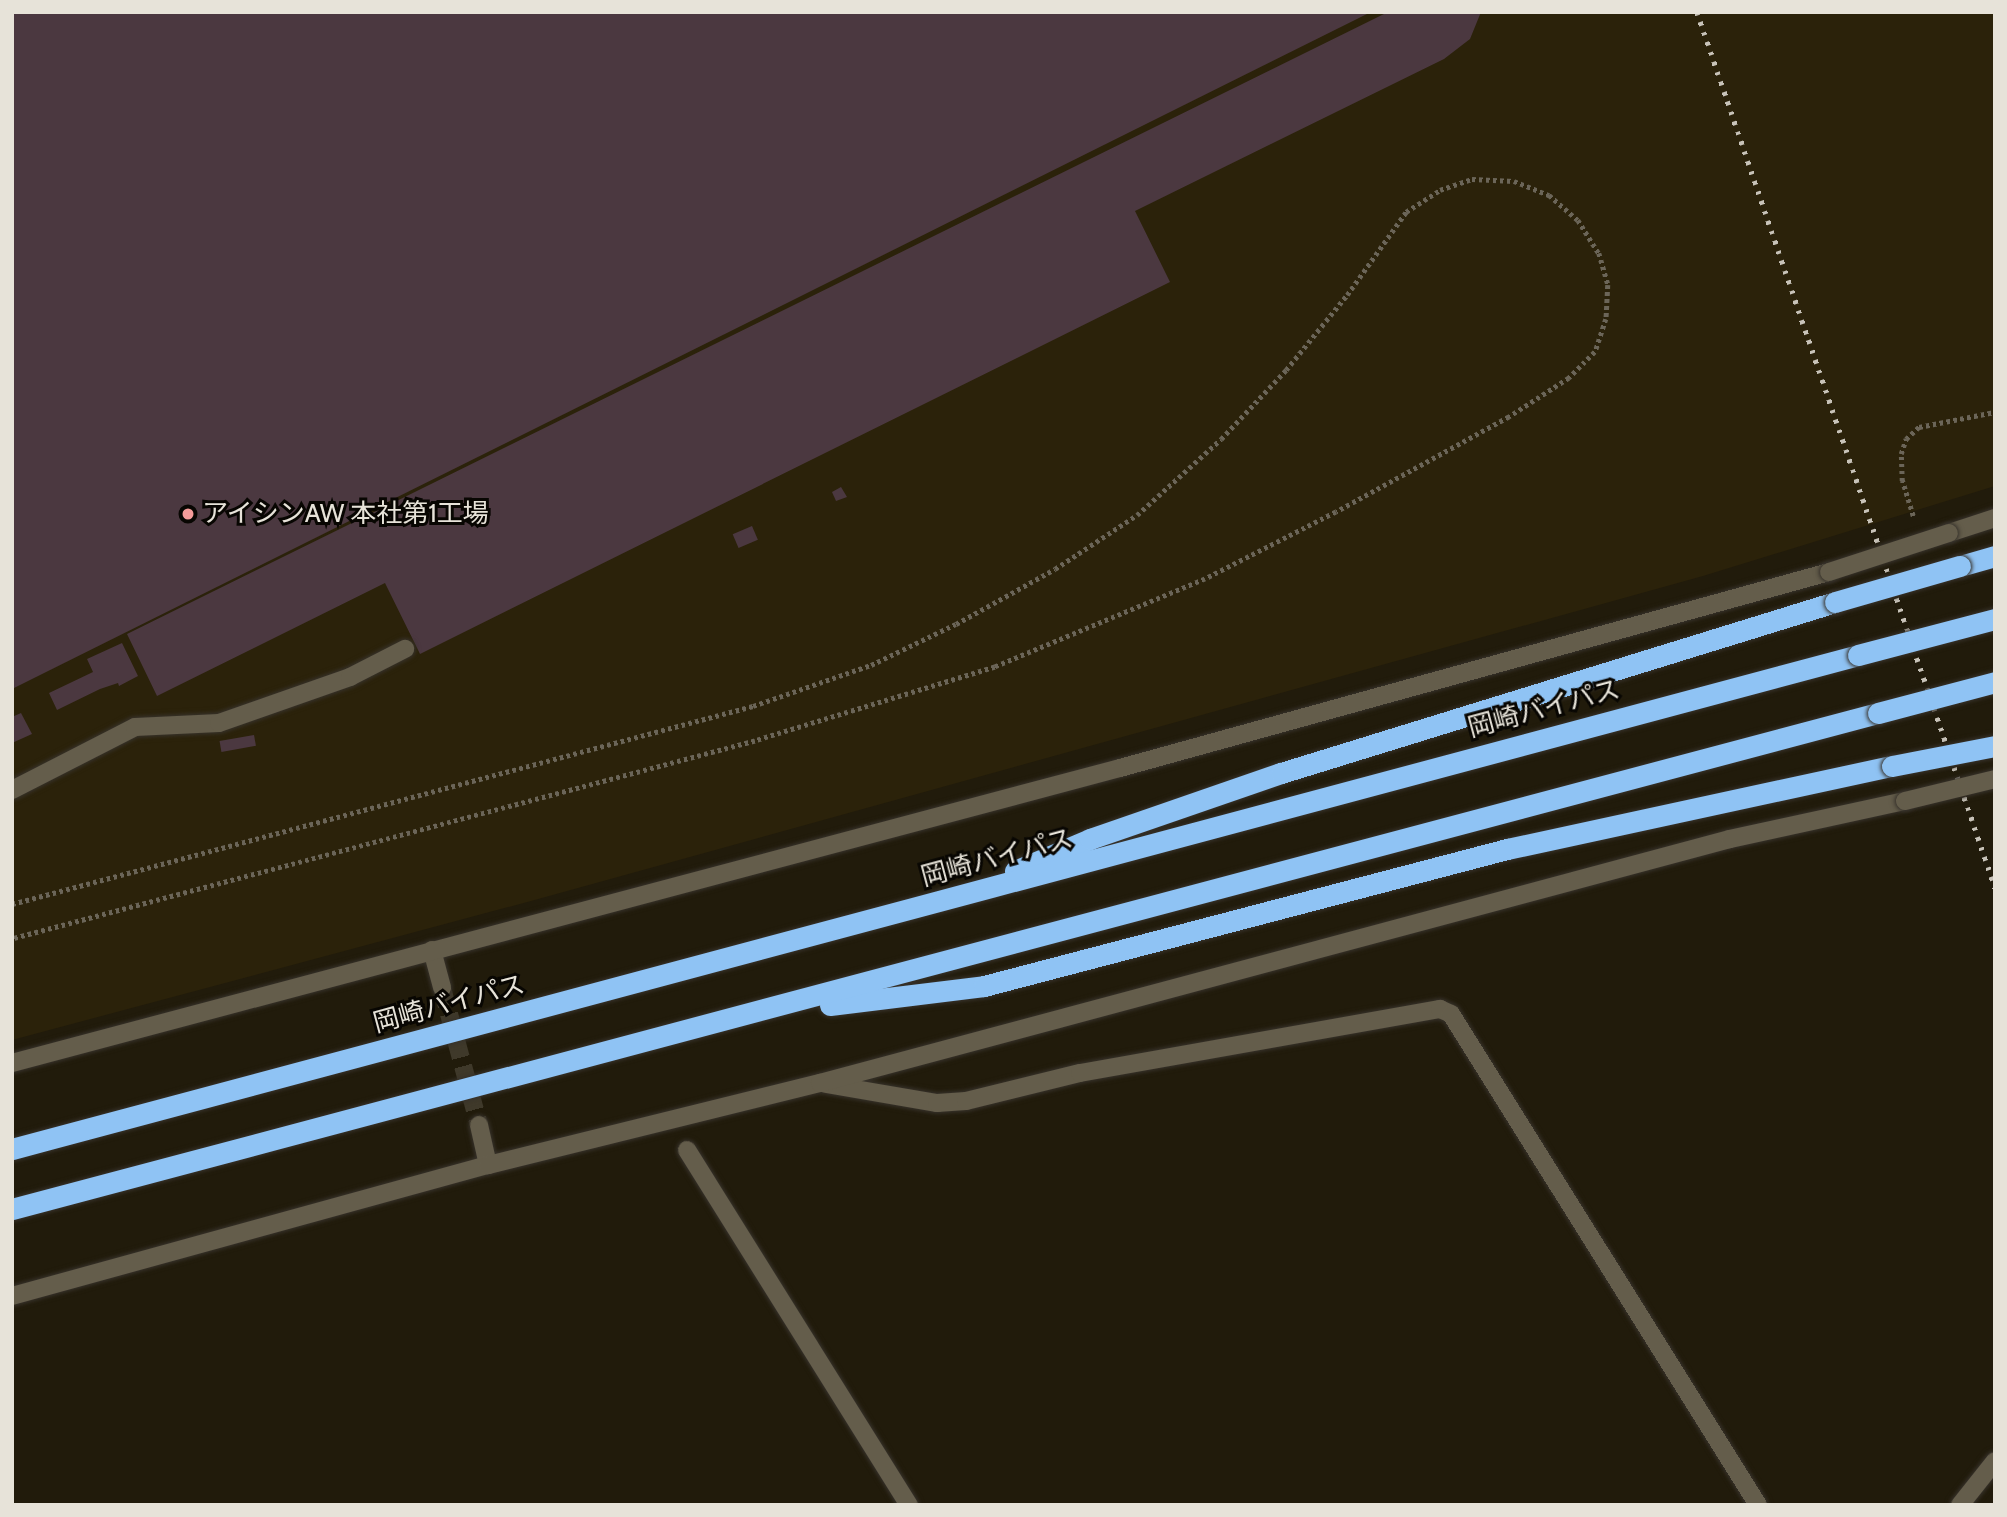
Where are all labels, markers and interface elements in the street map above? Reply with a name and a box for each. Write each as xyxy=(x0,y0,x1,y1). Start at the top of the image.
place label: アイシンAW 本社第1工場 xyxy=(202,498,490,530)
marker: アイシンAW 本社第1工場 xyxy=(180,506,196,522)
street label: 岡崎バイパス xyxy=(1465,674,1623,744)
street label: 岡崎バイパス xyxy=(918,823,1076,893)
street label: 岡崎バイパス xyxy=(370,969,528,1039)

